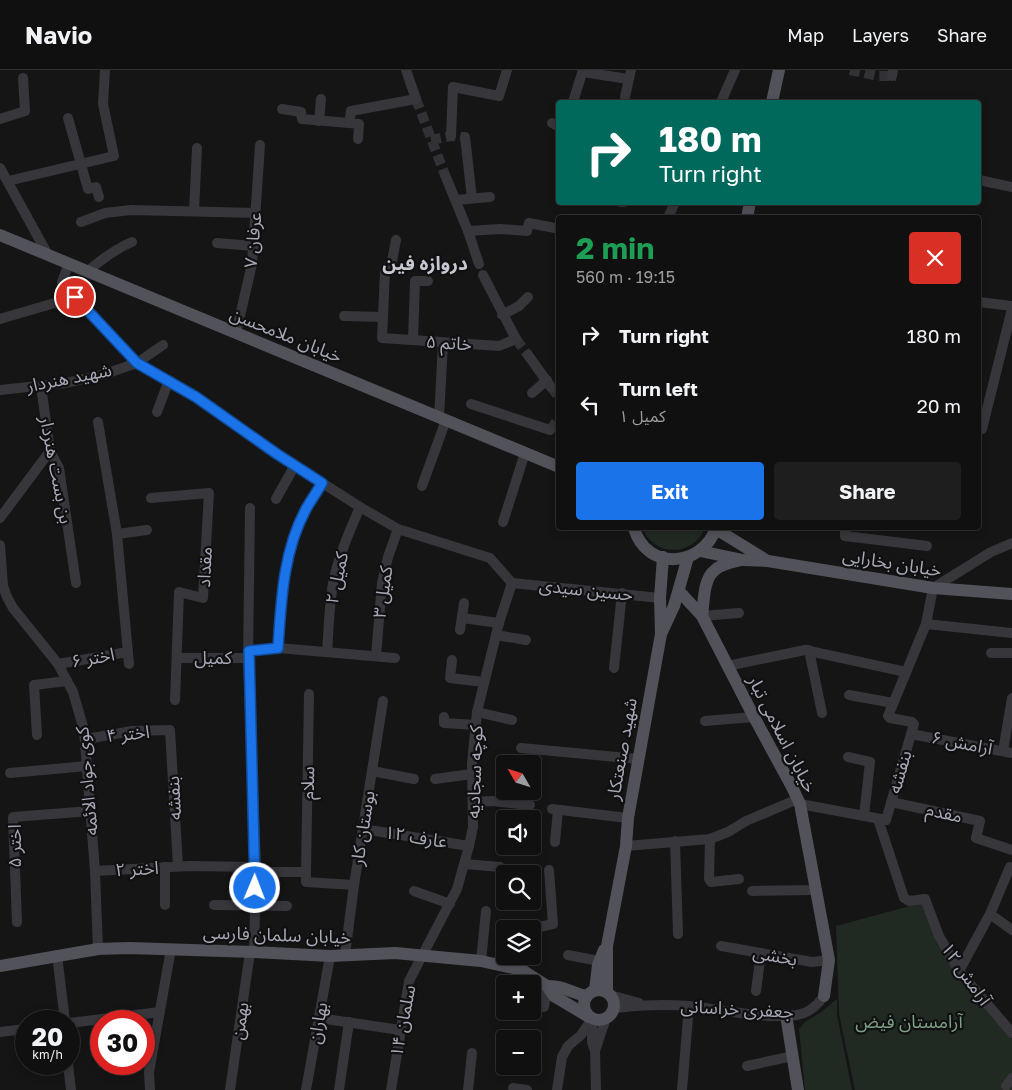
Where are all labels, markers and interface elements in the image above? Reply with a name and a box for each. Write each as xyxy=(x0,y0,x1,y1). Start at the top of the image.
text: Navio xyxy=(25,20,92,49)
text: Map xyxy=(787,24,824,46)
text: Layers xyxy=(852,24,909,46)
text: Share xyxy=(937,24,987,46)
text: 180 m xyxy=(659,118,762,160)
icon: right xyxy=(576,120,641,185)
text: Turn right xyxy=(659,160,762,187)
street label: عرفان ۷ xyxy=(239,211,266,269)
text: 2 min xyxy=(576,230,654,266)
button: close xyxy=(909,232,961,284)
district label: دروازه فین xyxy=(382,251,468,275)
text: 560 m · 19:15 xyxy=(576,267,675,287)
pin xyxy=(54,276,96,318)
icon: arrive xyxy=(61,283,89,311)
street label: خیابان ملامحسن xyxy=(227,302,346,367)
icon: right xyxy=(576,321,604,349)
text: Turn right xyxy=(619,324,709,347)
text: 180 m xyxy=(907,324,961,347)
street label: خاتم ۵ xyxy=(425,329,473,358)
street label: شهید هنردار xyxy=(23,358,114,397)
text: Turn left xyxy=(619,377,698,400)
icon: left xyxy=(576,391,604,419)
text: 20 m xyxy=(917,394,961,417)
text: کمیل ۱ xyxy=(619,406,666,426)
street label: بن بست هنردار xyxy=(35,413,78,526)
button: Exit xyxy=(576,462,764,520)
button: Share xyxy=(774,462,961,520)
street label: خیابان بخارایی xyxy=(841,543,943,582)
street label: مقداد xyxy=(192,546,216,588)
street label: کمیل ۲ xyxy=(320,549,353,606)
street label: کمیل ۳ xyxy=(367,564,398,620)
street label: حسین سیدی xyxy=(538,573,634,606)
street label: اختر ۶ xyxy=(69,642,116,673)
street label: کمیل xyxy=(194,646,232,669)
street label: خیابان اسلامی تبار xyxy=(742,670,822,797)
street label: شهید صنعتکار xyxy=(601,696,642,803)
street label: اختر ۴ xyxy=(105,720,151,747)
street label: کوچه سجادیه xyxy=(461,724,488,819)
street label: کوی جواد الائمه xyxy=(70,725,103,837)
street label: آرامش ۶ xyxy=(930,725,995,760)
street label: بنفشه xyxy=(882,748,916,796)
north arrow xyxy=(496,755,541,800)
map controls xyxy=(496,755,541,1075)
street label: سلام xyxy=(296,766,322,800)
street label: بنفشه xyxy=(161,776,185,821)
street label: بوستان کار xyxy=(345,789,380,868)
street label: مقدم xyxy=(923,797,964,831)
button: sound xyxy=(496,810,541,855)
street label: عارف ۱۲ xyxy=(383,820,449,853)
street label: اختر ۵ xyxy=(3,824,26,868)
street label: اختر ۲ xyxy=(115,856,159,881)
position arrow xyxy=(228,861,280,913)
button: search xyxy=(496,865,541,910)
street label: خیابان سلمان فارسی xyxy=(203,920,351,949)
button: layers xyxy=(496,920,541,965)
street label: آرامش ۱۲ xyxy=(936,938,997,1010)
street label: بخشی xyxy=(751,940,799,971)
button: + xyxy=(496,975,541,1020)
street label: سلمان ۱۴ xyxy=(384,983,421,1059)
street label: جعفری خراسانی xyxy=(680,994,794,1023)
street label: بهاران xyxy=(303,1000,332,1046)
street label: بهمن xyxy=(226,1001,254,1041)
speed limit sign: 30 xyxy=(90,1010,155,1075)
park label: آرامستان فیض xyxy=(855,1010,963,1033)
text: 20 xyxy=(32,1021,63,1052)
button: − xyxy=(496,1030,541,1075)
text: km/h xyxy=(32,1047,63,1062)

